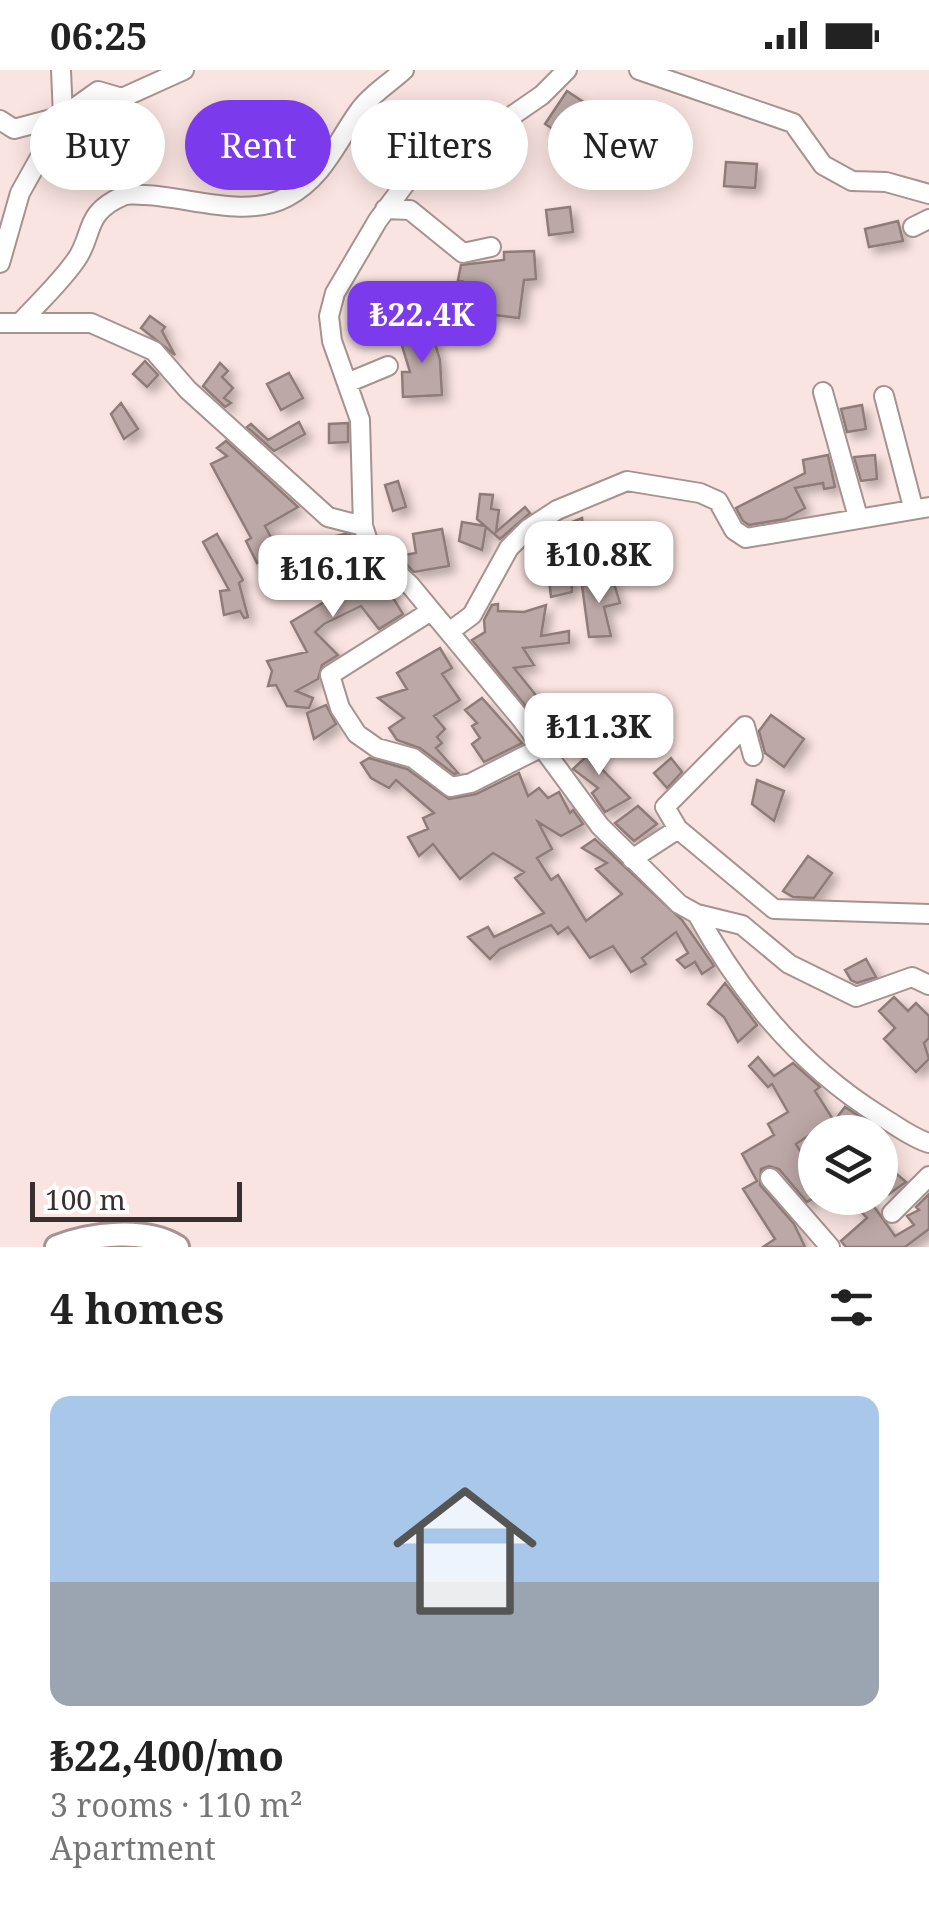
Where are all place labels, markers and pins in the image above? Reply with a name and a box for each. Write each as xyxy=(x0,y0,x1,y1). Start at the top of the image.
pin: ₺22.4K xyxy=(341,281,503,366)
pin: ₺10.8K xyxy=(518,521,680,606)
pin: ₺16.1K xyxy=(252,535,414,620)
pin: ₺11.3K xyxy=(518,693,680,778)

